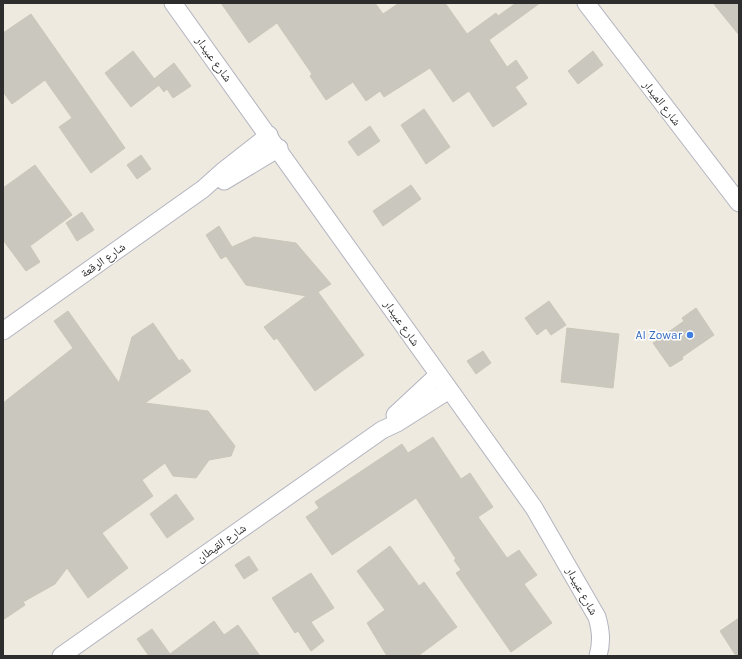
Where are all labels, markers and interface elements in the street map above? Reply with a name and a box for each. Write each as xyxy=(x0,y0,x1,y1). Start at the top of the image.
street label: شارع عبيدار xyxy=(191,33,235,85)
street label: شارع الميدار xyxy=(639,77,684,129)
street label: شارع الرقعة xyxy=(78,239,129,281)
street label: شارع عبيدار xyxy=(380,297,423,349)
place label: Al Zowar xyxy=(636,328,683,342)
marker: Al Zowar xyxy=(685,330,695,340)
street label: شارع القيطان xyxy=(193,521,249,566)
street label: شارع عبيدار xyxy=(562,564,601,618)

